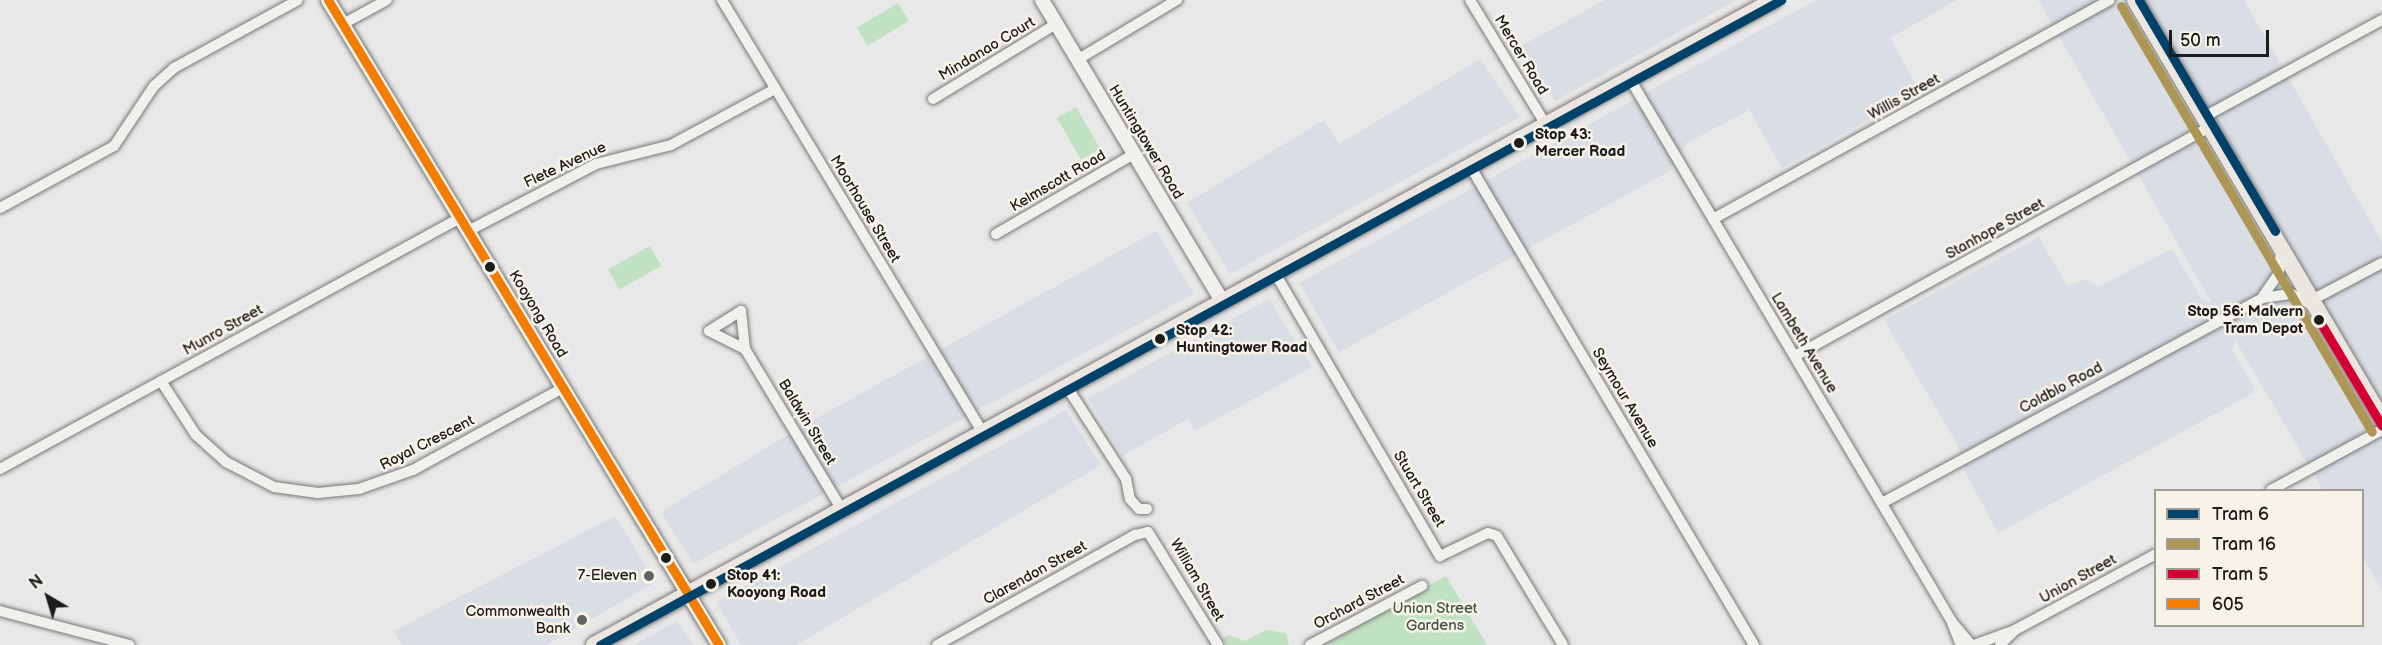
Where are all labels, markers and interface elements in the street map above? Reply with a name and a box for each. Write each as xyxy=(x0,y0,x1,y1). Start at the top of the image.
street label: Mercer Road xyxy=(1490,12,1552,98)
street label: Mindanao Court xyxy=(936,13,1038,85)
scale bar xyxy=(2172,18,2272,56)
text: 50 m xyxy=(2180,30,2221,51)
street label: Willis Street xyxy=(1865,70,1943,124)
street label: Huntingtower Road xyxy=(1105,82,1187,202)
place label: Stop 43: Mercer Road xyxy=(1535,125,1625,160)
marker: Stop 43: Mercer Road xyxy=(1508,132,1530,154)
street label: Flete Avenue xyxy=(521,138,609,192)
street label: Kelmscott Road xyxy=(1007,146,1109,216)
street label: Moorhouse Street xyxy=(826,152,904,266)
street label: Stanhope Street xyxy=(1943,195,2047,263)
unlabelled marker xyxy=(484,261,496,273)
street label: Kooyong Road xyxy=(505,267,571,361)
street label: Lambeth Avenue xyxy=(1767,290,1841,396)
street label: Munro Street xyxy=(180,301,266,359)
place label: Stop 56: Malvern Tram Depot xyxy=(2187,302,2303,337)
marker: Stop 56: Malvern Tram Depot xyxy=(2308,309,2330,331)
place label: Stop 42: Huntingtower Road xyxy=(1176,321,1307,356)
marker: Stop 42: Huntingtower Road xyxy=(1149,328,1171,350)
street label: Seymour Avenue xyxy=(1588,345,1662,451)
street label: Coldblo Road xyxy=(2016,359,2106,417)
street label: Baldwin Street xyxy=(774,376,840,468)
street label: Royal Crescent xyxy=(377,412,477,474)
street label: Stuart Street xyxy=(1389,448,1449,530)
legend xyxy=(2154,489,2364,627)
text: Tram 6 xyxy=(2212,504,2269,525)
text: Tram 16 xyxy=(2212,534,2276,555)
street label: William Street xyxy=(1166,535,1228,625)
street label: Clarendon Street xyxy=(980,537,1090,609)
street label: Union Street xyxy=(2036,550,2120,608)
unlabelled marker xyxy=(660,552,672,564)
text: Tram 5 xyxy=(2212,564,2268,585)
place label: Stop 41: Kooyong Road xyxy=(727,566,826,601)
north arrow xyxy=(18,567,78,627)
place label: 7-Eleven xyxy=(578,567,637,585)
marker: 7-Eleven xyxy=(642,569,656,583)
text: N xyxy=(26,571,47,594)
street label: Orchard Street xyxy=(1311,571,1407,633)
marker: Stop 41: Kooyong Road xyxy=(700,573,722,595)
text: 605 xyxy=(2212,594,2244,615)
park label: Union Street Gardens xyxy=(1392,599,1478,634)
place label: Commonwealth Bank xyxy=(466,602,570,637)
marker: Commonwealth Bank xyxy=(575,613,589,627)

